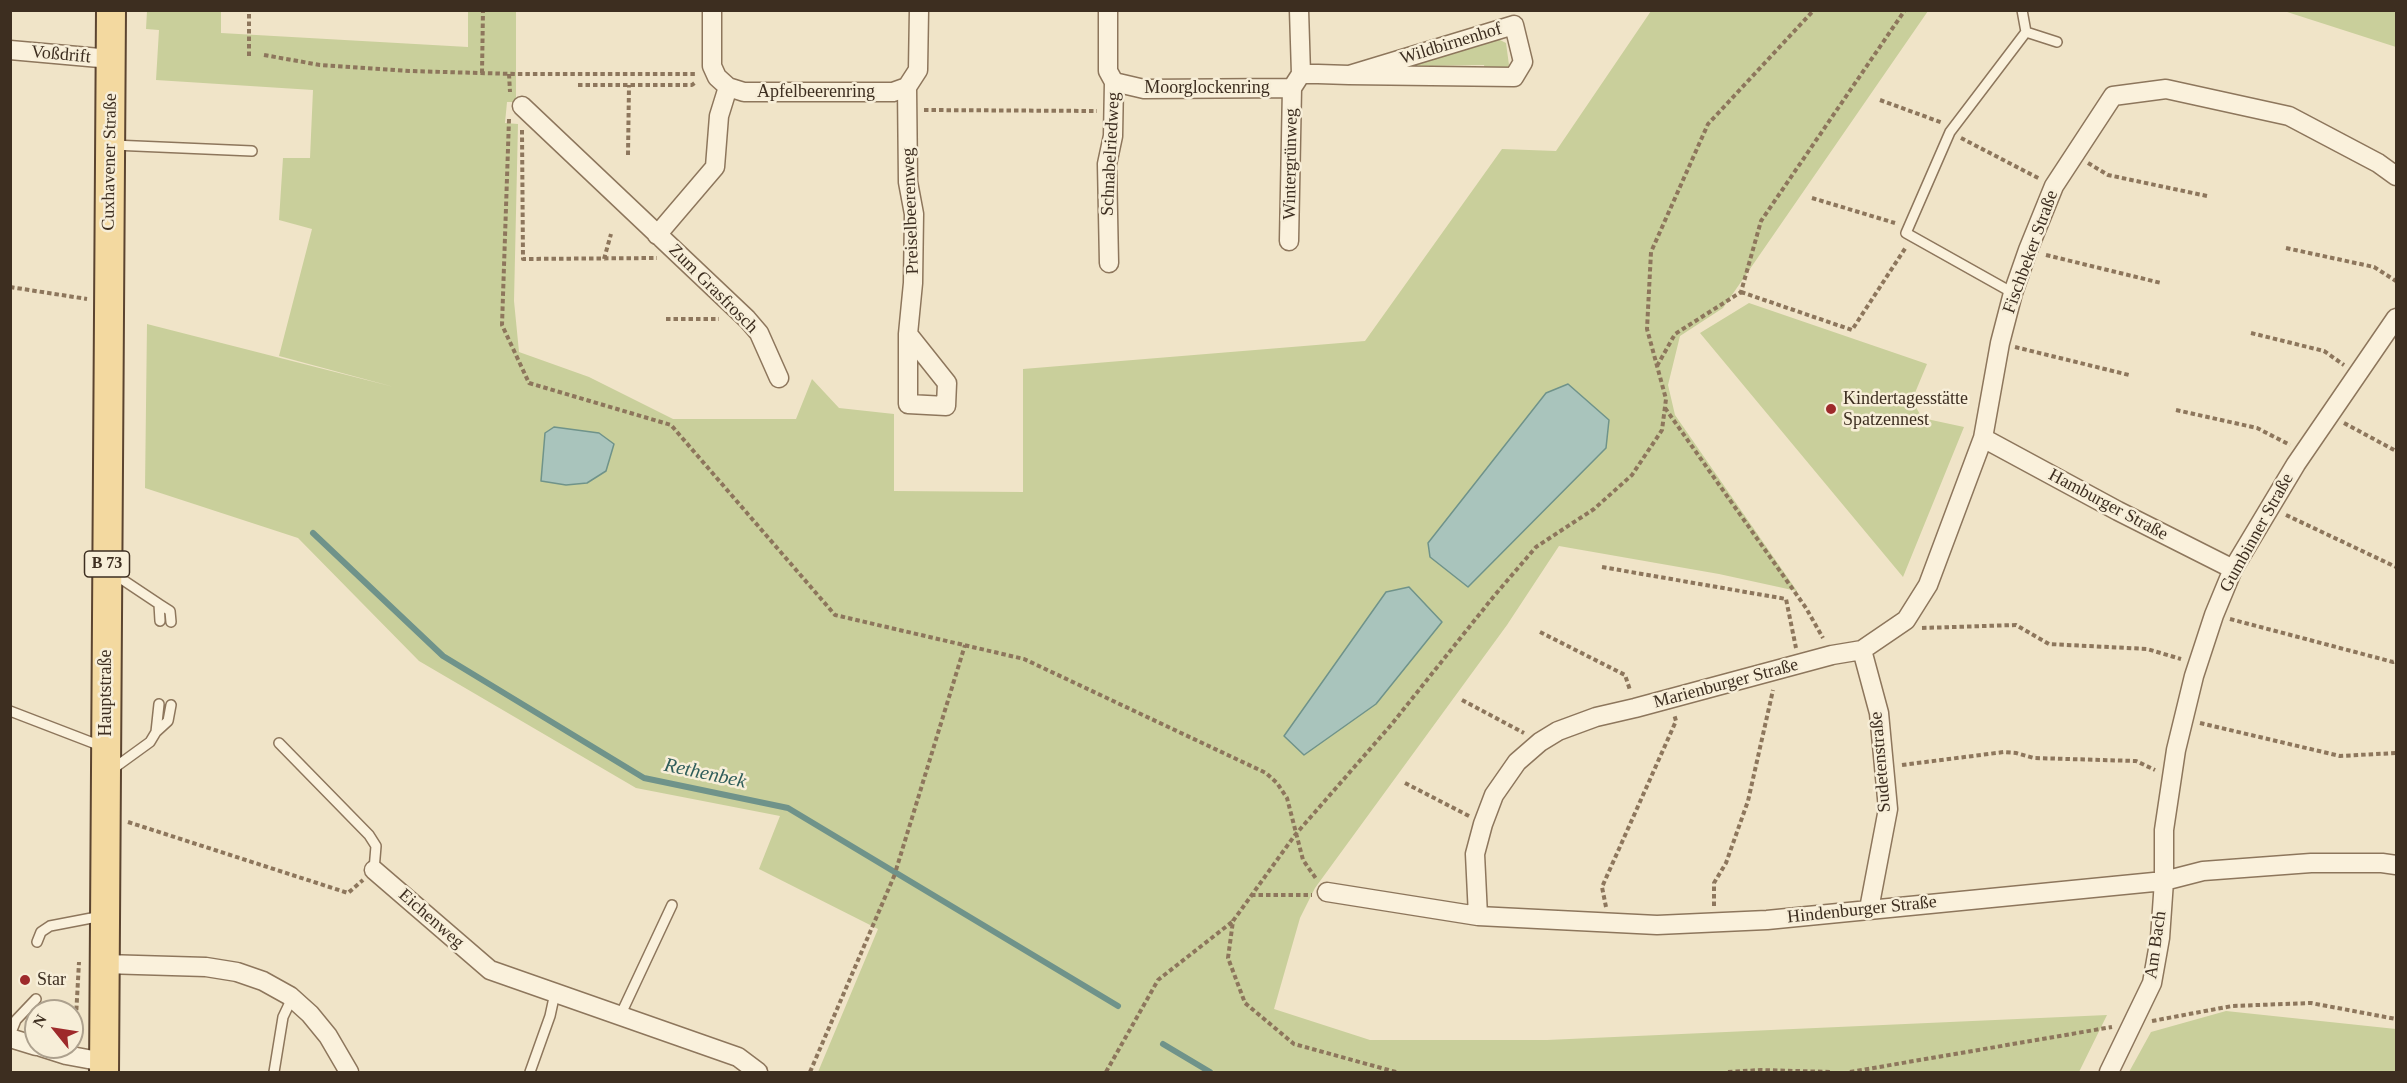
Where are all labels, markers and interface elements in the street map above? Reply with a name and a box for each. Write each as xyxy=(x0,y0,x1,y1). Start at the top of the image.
street label: Wildbirnenhof xyxy=(1398,18,1504,70)
street label: Voßdrift xyxy=(30,42,92,68)
street label: Moorglockenring xyxy=(1144,77,1270,99)
street label: Apfelbeerenring xyxy=(757,81,875,103)
street label: Schnabelriedweg xyxy=(1097,92,1125,216)
street label: Cuxhavener Straße xyxy=(98,93,122,231)
street label: Wintergrünweg xyxy=(1279,108,1303,220)
street label: Preiselbeerenweg xyxy=(898,147,924,275)
street label: Fischbeker Straße xyxy=(1999,187,2063,317)
street label: Zum Grasfrosch xyxy=(664,240,762,338)
place label: Kindertagesstätte Spatzennest xyxy=(1843,388,1968,430)
marker: Kindertagesstätte Spatzennest xyxy=(1824,402,1838,416)
street label: Hamburger Straße xyxy=(2045,464,2171,546)
street label: Gumbinner Straße xyxy=(2215,470,2299,596)
road number: B 73 xyxy=(84,551,130,577)
street label: Hauptstraße xyxy=(95,650,117,736)
street label: Marienburger Straße xyxy=(1651,654,1801,714)
street label: Sudetenstraße xyxy=(1866,711,1896,813)
water label: Rethenbek xyxy=(662,754,748,794)
street label: Eichenweg xyxy=(394,885,468,953)
street label: Hindenburger Straße xyxy=(1786,891,1938,929)
street label: Am Bach xyxy=(2141,910,2171,980)
place label: Star xyxy=(37,969,66,991)
marker: Star xyxy=(18,973,32,987)
north arrow xyxy=(24,999,84,1059)
text: N xyxy=(29,1011,50,1030)

